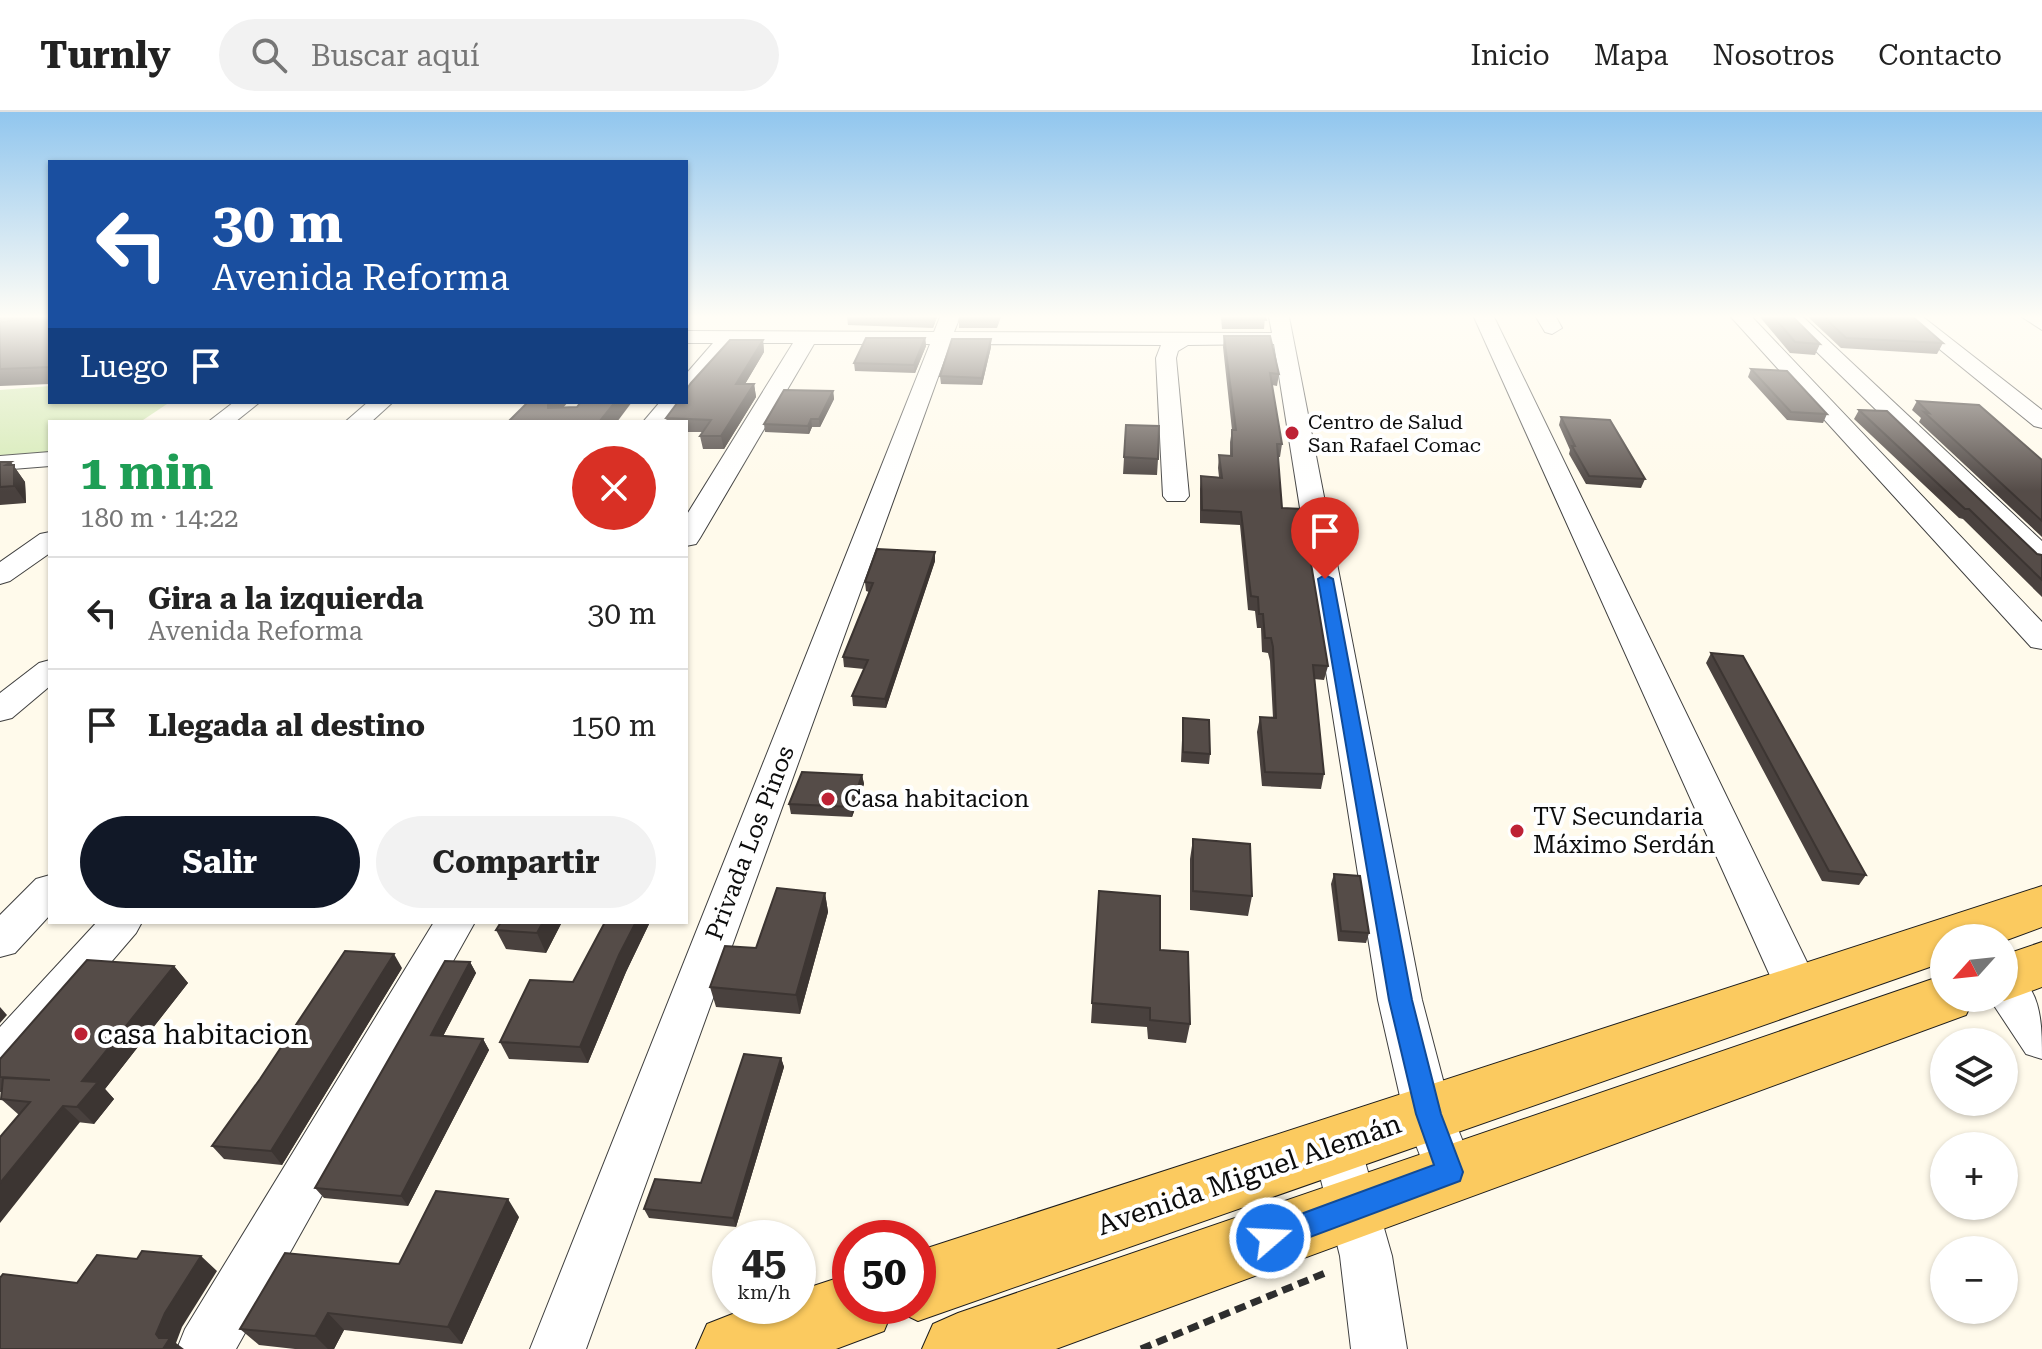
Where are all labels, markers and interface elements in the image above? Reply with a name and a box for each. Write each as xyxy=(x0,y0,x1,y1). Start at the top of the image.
search box xyxy=(219,19,779,91)
text: Turnly xyxy=(40,33,171,77)
icon: search xyxy=(247,33,291,77)
text: Buscar aquí xyxy=(311,38,480,73)
text: Inicio xyxy=(1470,39,1550,72)
text: Mapa xyxy=(1594,39,1668,72)
text: Nosotros xyxy=(1712,39,1834,72)
text: Contacto xyxy=(1878,39,2002,72)
text: 30 m xyxy=(212,190,343,256)
icon: left xyxy=(80,192,184,296)
text: Avenida Reforma xyxy=(212,257,510,299)
icon: arrive xyxy=(184,344,228,388)
text: Luego xyxy=(80,349,168,384)
place label: Centro de Salud San Rafael Comac xyxy=(1308,410,1481,457)
marker: Centro de Salud San Rafael Comac xyxy=(1283,424,1301,442)
text: 1 min xyxy=(80,445,213,501)
button: close xyxy=(572,446,656,530)
pin xyxy=(1291,497,1359,579)
text: 180 m · 14:22 xyxy=(80,503,239,533)
icon: arrive xyxy=(1303,509,1347,553)
text: Gira a la izquierda xyxy=(148,581,424,616)
icon: left xyxy=(80,591,124,635)
text: 30 m xyxy=(587,596,656,631)
text: Avenida Reforma xyxy=(148,616,363,646)
icon: arrive xyxy=(80,703,124,747)
text: Llegada al destino xyxy=(148,708,425,743)
text: 150 m xyxy=(571,708,656,743)
street label: Privada Los Pinos xyxy=(700,742,800,944)
place label: Casa habitacion xyxy=(844,785,1029,813)
marker: Casa habitacion xyxy=(819,790,837,808)
place label: TV Secundaria Máximo Serdán xyxy=(1533,803,1715,859)
button: Salir xyxy=(80,816,360,908)
button: Compartir xyxy=(376,816,656,908)
marker: TV Secundaria Máximo Serdán xyxy=(1508,822,1526,840)
north arrow xyxy=(1930,924,2018,1012)
map controls xyxy=(1930,924,2018,1324)
place label: casa habitacion xyxy=(97,1018,309,1051)
marker: casa habitacion xyxy=(72,1025,90,1043)
button: layers xyxy=(1930,1028,2018,1116)
street label: Avenida Miguel Alemán xyxy=(1093,1107,1406,1242)
button: + xyxy=(1930,1132,2018,1220)
position arrow xyxy=(1228,1196,1312,1280)
speed limit sign: 50 xyxy=(832,1220,936,1324)
button: − xyxy=(1930,1236,2018,1324)
text: 45 xyxy=(742,1238,786,1285)
text: km/h xyxy=(737,1280,791,1304)

